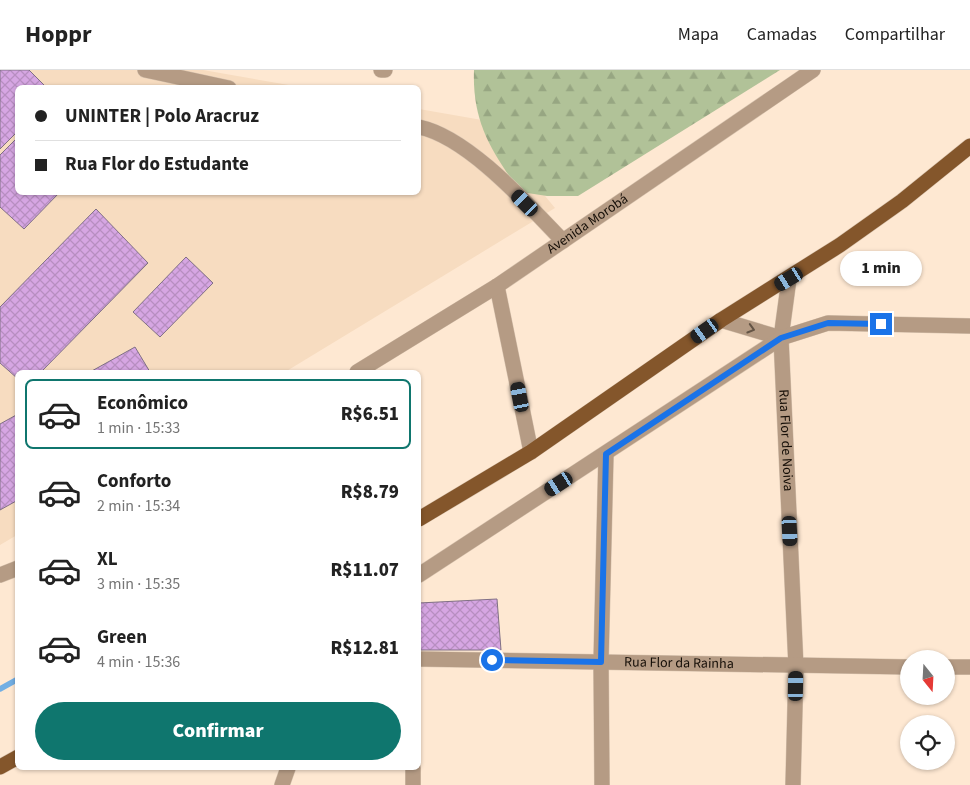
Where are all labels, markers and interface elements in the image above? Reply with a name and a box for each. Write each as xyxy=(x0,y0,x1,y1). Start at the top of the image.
text: Hoppr xyxy=(25,17,92,52)
text: Mapa xyxy=(678,22,719,47)
text: Camadas xyxy=(747,22,817,47)
text: Compartilhar xyxy=(845,22,945,47)
text: UNINTER | Polo Aracruz xyxy=(65,103,259,130)
text: Rua Flor do Estudante xyxy=(65,151,249,178)
car xyxy=(509,187,540,219)
street label: Avenida Morobá xyxy=(543,189,632,259)
callout: 1 min xyxy=(840,252,922,286)
text: 1 min xyxy=(861,257,901,279)
car xyxy=(772,265,805,293)
route end xyxy=(870,313,892,335)
car xyxy=(688,316,721,346)
one-way arrow xyxy=(746,323,754,333)
car xyxy=(509,381,530,413)
street label: Rua Flor de Noiva xyxy=(773,389,798,492)
text: Econômico xyxy=(97,390,188,417)
icon: car xyxy=(37,392,82,437)
text: R$6.51 xyxy=(341,401,399,428)
text: 1 min · 15:33 xyxy=(97,417,180,439)
text: Conforto xyxy=(97,468,171,495)
icon: car xyxy=(37,470,82,515)
car xyxy=(542,470,575,498)
text: R$8.79 xyxy=(341,479,399,506)
text: 2 min · 15:34 xyxy=(97,495,180,517)
car xyxy=(781,516,798,546)
text: XL xyxy=(97,546,118,573)
icon: car xyxy=(37,548,82,593)
text: R$11.07 xyxy=(331,557,399,584)
text: 3 min · 15:35 xyxy=(97,573,180,595)
text: Green xyxy=(97,624,147,651)
icon: car xyxy=(37,626,82,671)
text: R$12.81 xyxy=(331,635,399,662)
route start xyxy=(481,649,503,671)
north arrow xyxy=(900,650,955,705)
map controls xyxy=(900,650,955,770)
text: 4 min · 15:36 xyxy=(97,651,180,673)
street label: Rua Flor da Rainha xyxy=(624,652,734,674)
car xyxy=(788,671,803,701)
button: Confirmar xyxy=(35,702,401,760)
button: locate xyxy=(900,715,955,770)

